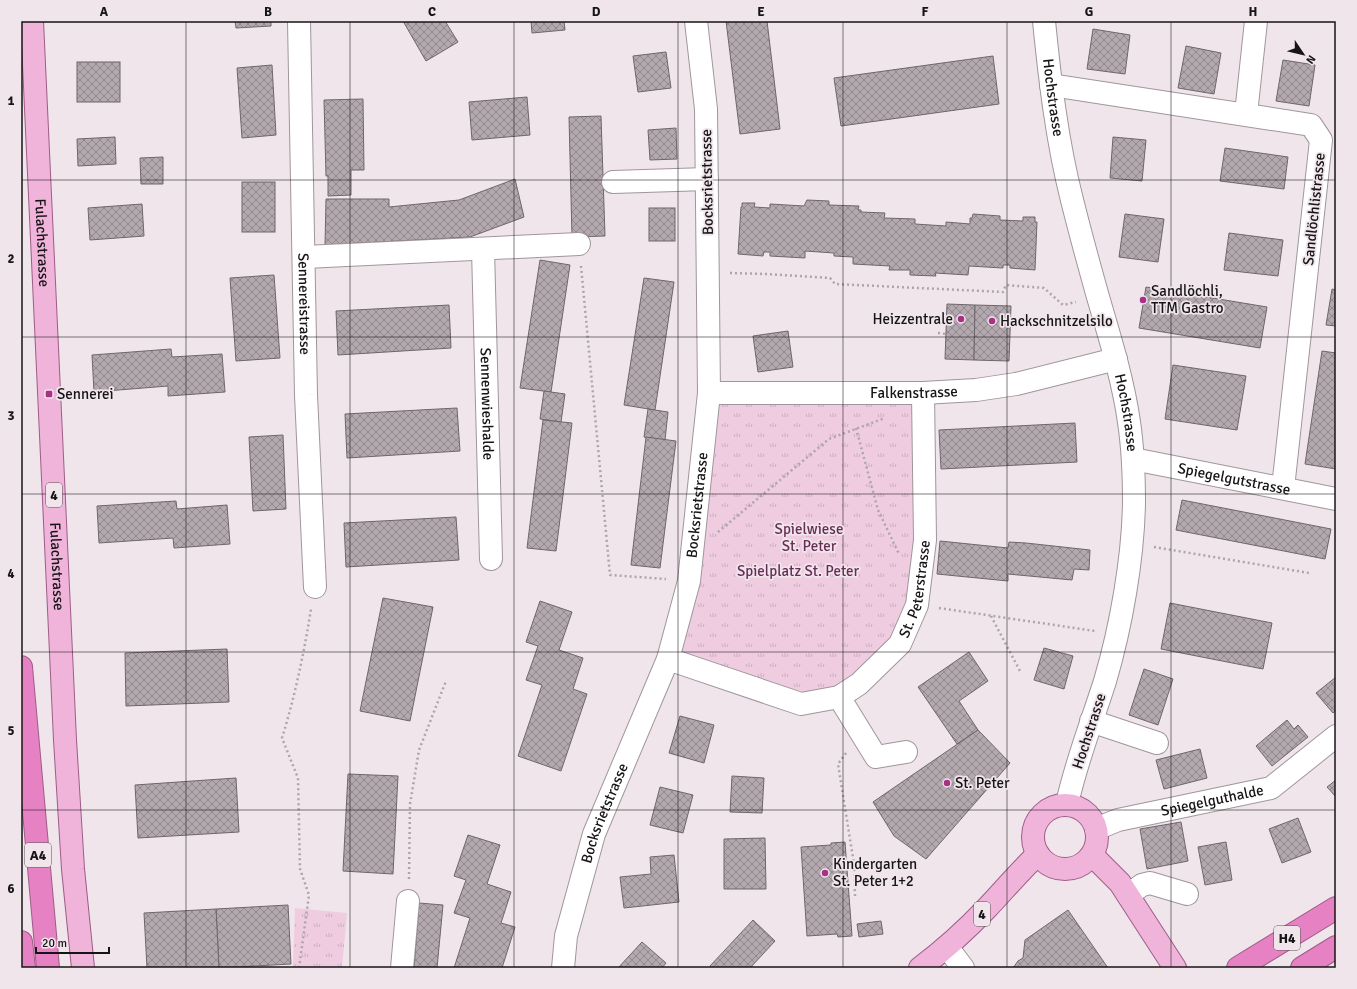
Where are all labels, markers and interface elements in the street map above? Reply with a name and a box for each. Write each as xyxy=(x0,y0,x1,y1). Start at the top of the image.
text: A xyxy=(100,4,109,20)
text: B xyxy=(264,4,272,20)
text: C xyxy=(428,4,436,20)
text: D xyxy=(592,4,601,20)
text: E xyxy=(757,4,765,20)
text: F xyxy=(922,4,929,20)
text: G xyxy=(1085,4,1093,20)
text: H xyxy=(1249,4,1257,20)
north arrow xyxy=(1283,34,1323,74)
text: N xyxy=(1303,53,1318,66)
street label: Hochstrasse xyxy=(1039,57,1068,138)
text: 1 xyxy=(7,93,15,109)
street label: Bocksrietstrasse xyxy=(697,129,717,235)
street label: Sandlöchlistrasse xyxy=(1299,152,1329,266)
street label: Fulachstrasse xyxy=(31,198,53,287)
text: 2 xyxy=(7,251,15,267)
street label: Sennereistrasse xyxy=(294,253,314,355)
place label: Sandlöchli, TTM Gastro xyxy=(1151,282,1224,317)
marker: Sandlöchli, TTM Gastro xyxy=(1138,295,1148,305)
place label: Heizzentrale xyxy=(872,310,953,328)
place label: Hackschnitzelsilo xyxy=(1000,312,1113,330)
marker: Heizzentrale xyxy=(956,314,966,324)
marker: Hackschnitzelsilo xyxy=(987,316,997,326)
street label: Sennenwieshalde xyxy=(477,347,497,460)
street label: Hochstrasse xyxy=(1111,372,1141,452)
street label: Falkenstrasse xyxy=(870,382,958,402)
place label: Sennerei xyxy=(57,385,114,403)
marker: Sennerei xyxy=(44,389,54,399)
text: 3 xyxy=(7,408,15,424)
street label: Bocksrietstrasse xyxy=(683,451,712,559)
street label: Spiegelgutstrasse xyxy=(1176,459,1292,499)
road number: 4 xyxy=(46,483,62,507)
park label: Spielwiese St. Peter xyxy=(775,520,843,555)
street label: Fulachstrasse xyxy=(46,522,68,611)
street label: St. Peterstrasse xyxy=(895,539,934,640)
park label: Spielplatz St. Peter xyxy=(737,562,860,580)
text: 4 xyxy=(7,566,15,582)
street label: Hochstrasse xyxy=(1068,691,1110,771)
text: 5 xyxy=(7,723,15,739)
street label: Bocksrietstrasse xyxy=(577,760,632,865)
place label: St. Peter xyxy=(955,774,1010,792)
marker: St. Peter xyxy=(942,778,952,788)
street label: Spiegelguthalde xyxy=(1159,781,1265,820)
road number: A4 xyxy=(25,843,51,867)
place label: Kindergarten St. Peter 1+2 xyxy=(833,855,917,890)
marker: Kindergarten St. Peter 1+2 xyxy=(820,868,830,878)
text: 6 xyxy=(7,881,15,897)
road number: 4 xyxy=(974,902,990,926)
road number: H4 xyxy=(1274,926,1300,950)
scale bar xyxy=(36,929,109,955)
text: 20 m xyxy=(42,936,67,951)

